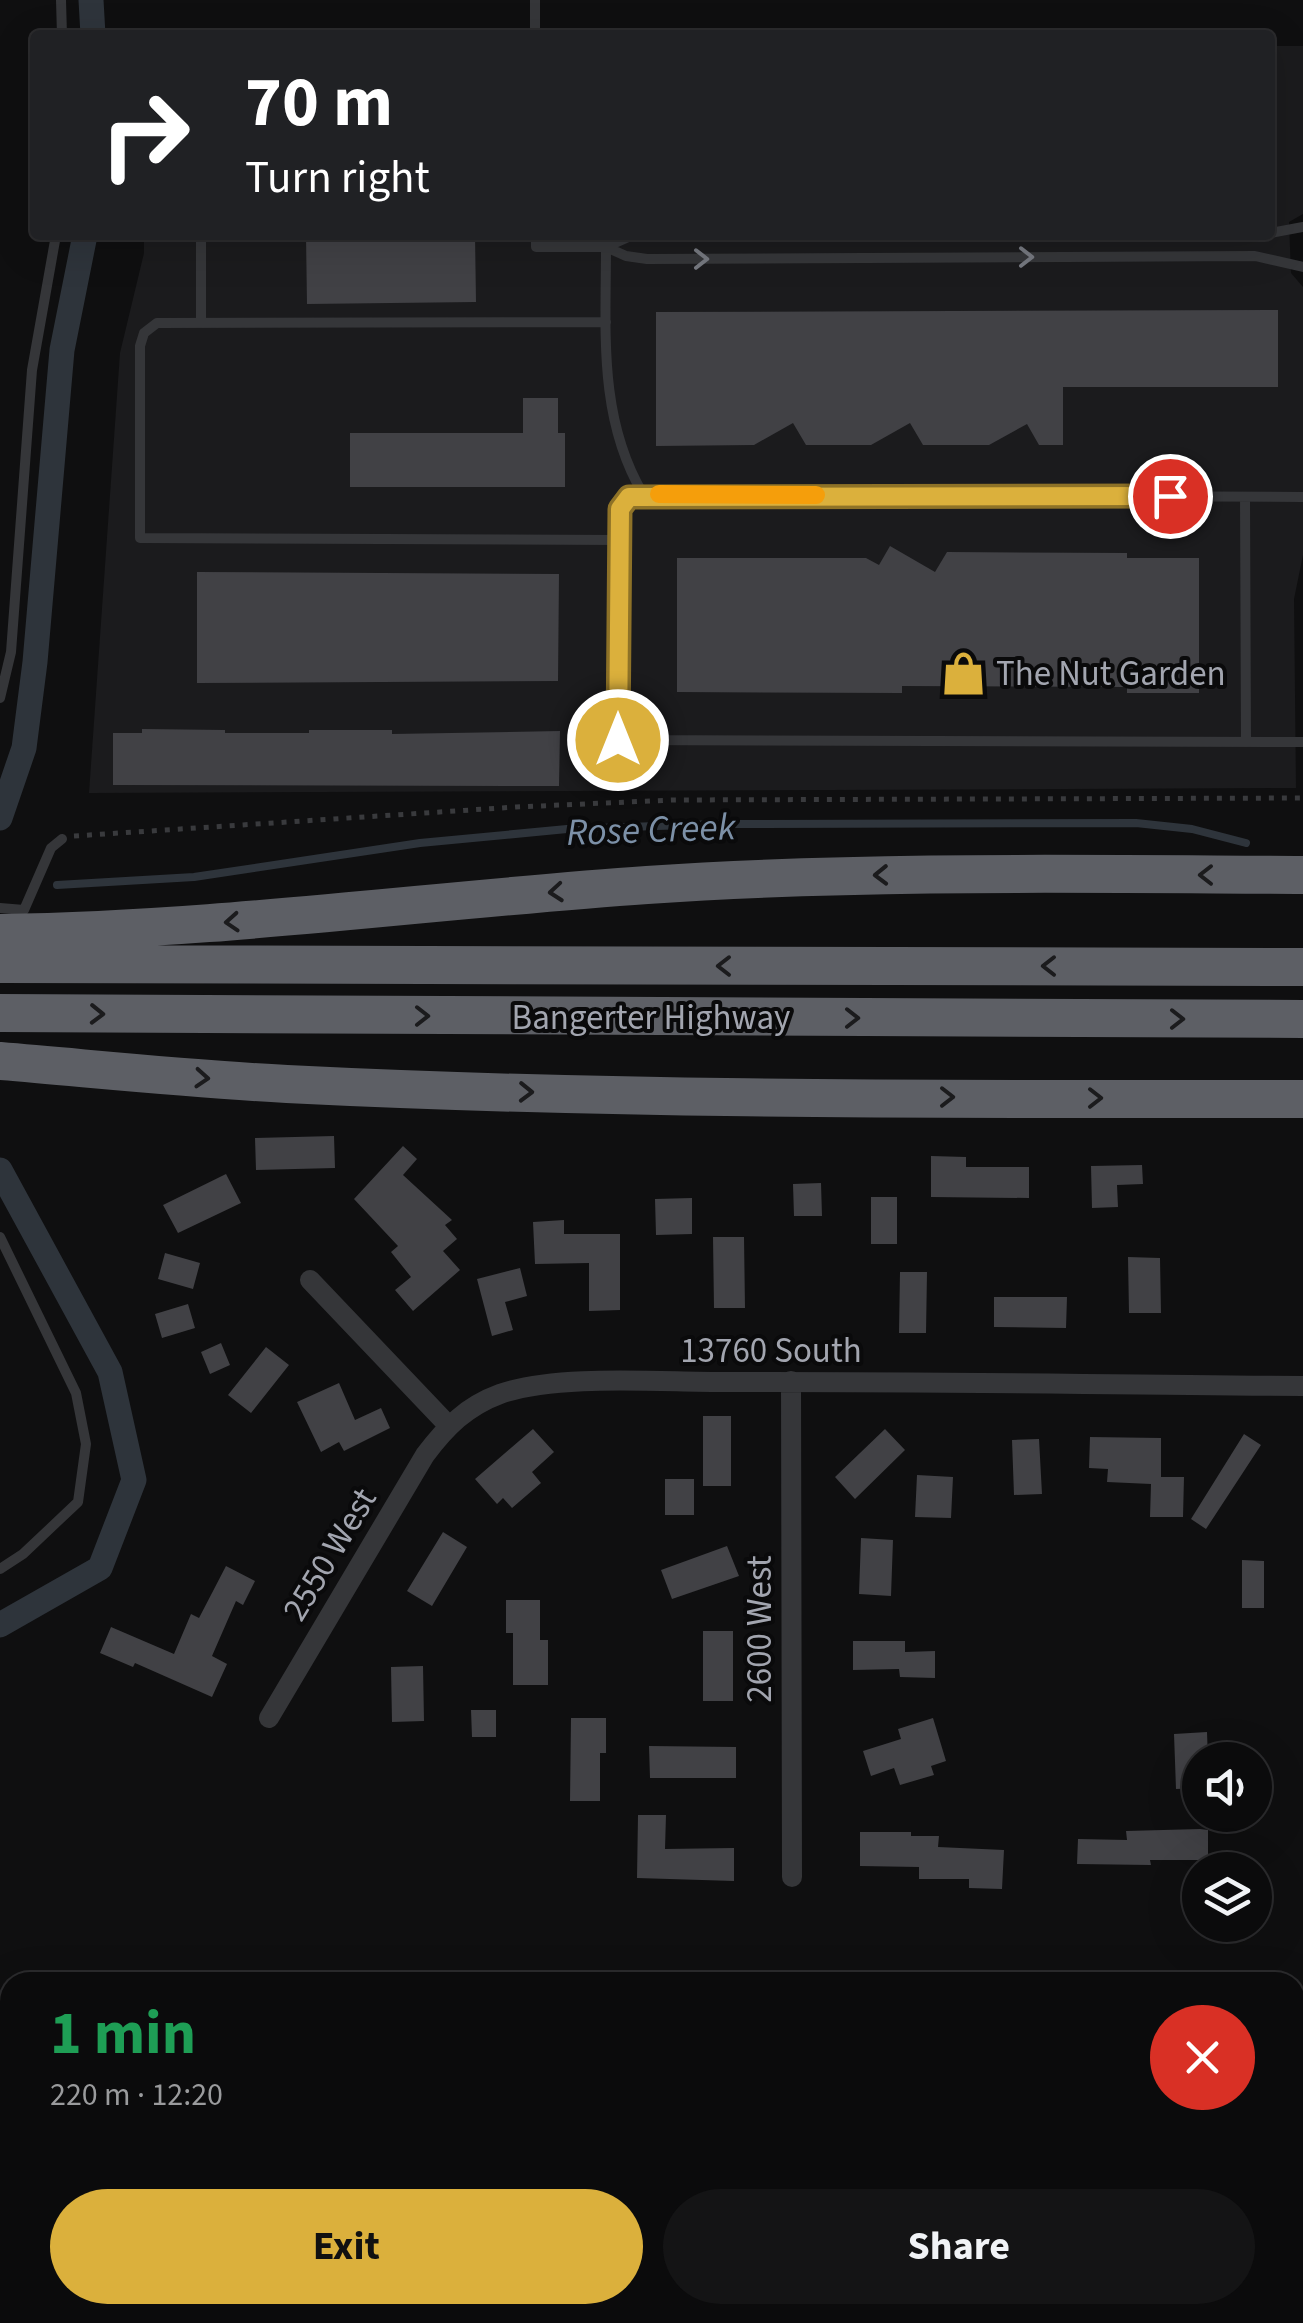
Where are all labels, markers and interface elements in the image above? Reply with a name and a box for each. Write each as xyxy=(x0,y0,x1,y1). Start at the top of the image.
text: 70 m xyxy=(245,53,393,153)
icon: right xyxy=(80,70,210,200)
text: Turn right xyxy=(245,146,430,210)
one-way arrow xyxy=(1020,246,1035,268)
one-way arrow xyxy=(694,248,710,270)
pin xyxy=(1128,454,1213,539)
icon: arrive xyxy=(1143,469,1198,524)
shop icon: The Nut Garden xyxy=(939,649,987,697)
place label: The Nut Garden xyxy=(996,649,1226,699)
position arrow xyxy=(566,688,670,792)
water label: Rose Creek xyxy=(565,800,738,860)
one-way arrow xyxy=(872,864,888,886)
one-way arrow xyxy=(1197,864,1212,886)
one-way arrow xyxy=(548,881,564,903)
one-way arrow xyxy=(224,911,240,932)
one-way arrow xyxy=(715,955,731,976)
one-way arrow xyxy=(1040,955,1056,977)
street label: Bangerter Highway xyxy=(512,993,790,1043)
one-way arrow xyxy=(90,1003,106,1025)
one-way arrow xyxy=(416,1005,431,1027)
one-way arrow xyxy=(845,1007,861,1028)
one-way arrow xyxy=(1170,1008,1186,1030)
one-way arrow xyxy=(194,1067,210,1088)
one-way arrow xyxy=(520,1081,535,1103)
one-way arrow xyxy=(939,1086,955,1107)
one-way arrow xyxy=(1087,1087,1103,1108)
street label: 13760 South xyxy=(680,1326,862,1376)
street label: 2550 West xyxy=(271,1478,389,1630)
street label: 2600 West xyxy=(735,1555,785,1703)
map controls xyxy=(1182,1742,1272,1942)
button: sound xyxy=(1182,1742,1272,1832)
button: layers xyxy=(1182,1852,1272,1942)
text: 1 min xyxy=(50,1992,196,2077)
button: close xyxy=(1150,2005,1255,2110)
text: 220 m · 12:20 xyxy=(50,2072,223,2118)
button: Exit xyxy=(50,2189,643,2304)
button: Share xyxy=(663,2189,1255,2304)

